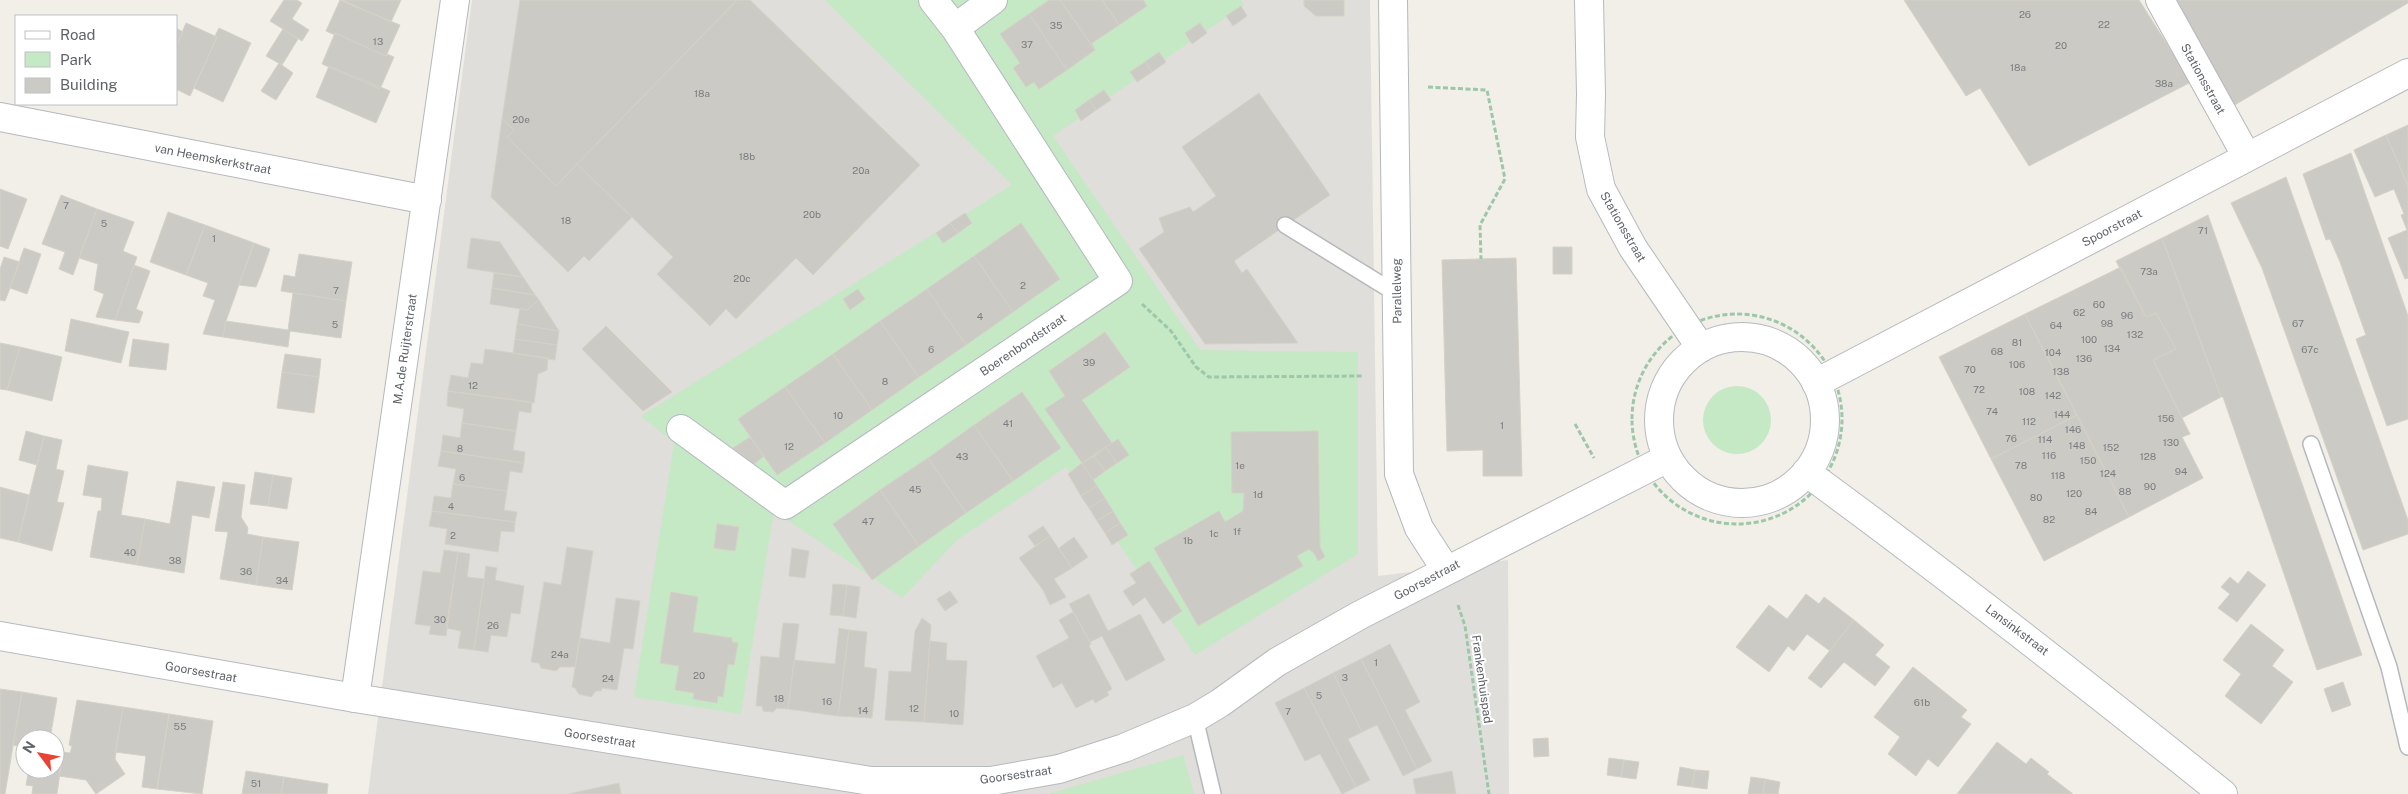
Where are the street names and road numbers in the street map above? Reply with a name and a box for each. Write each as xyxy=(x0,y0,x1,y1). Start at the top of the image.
street label: Stationsstraat xyxy=(2178,41,2228,117)
street label: van Heemskerkstraat xyxy=(153,141,273,177)
street label: Stationsstraat xyxy=(1597,189,1649,265)
street label: Spoorstraat xyxy=(2080,206,2145,250)
street label: Parallelweg xyxy=(1389,258,1405,324)
street label: M.A.de Ruijterstraat xyxy=(390,292,420,405)
street label: Boerenbondstraat xyxy=(977,311,1069,379)
street label: Goorsestraat xyxy=(1392,557,1463,603)
street label: Lansinkstraat xyxy=(1983,602,2052,659)
street label: Frankenhuispad xyxy=(1469,634,1495,724)
street label: Goorsestraat xyxy=(164,659,238,685)
street label: Goorsestraat xyxy=(563,725,637,751)
street label: Goorsestraat xyxy=(979,763,1053,787)

